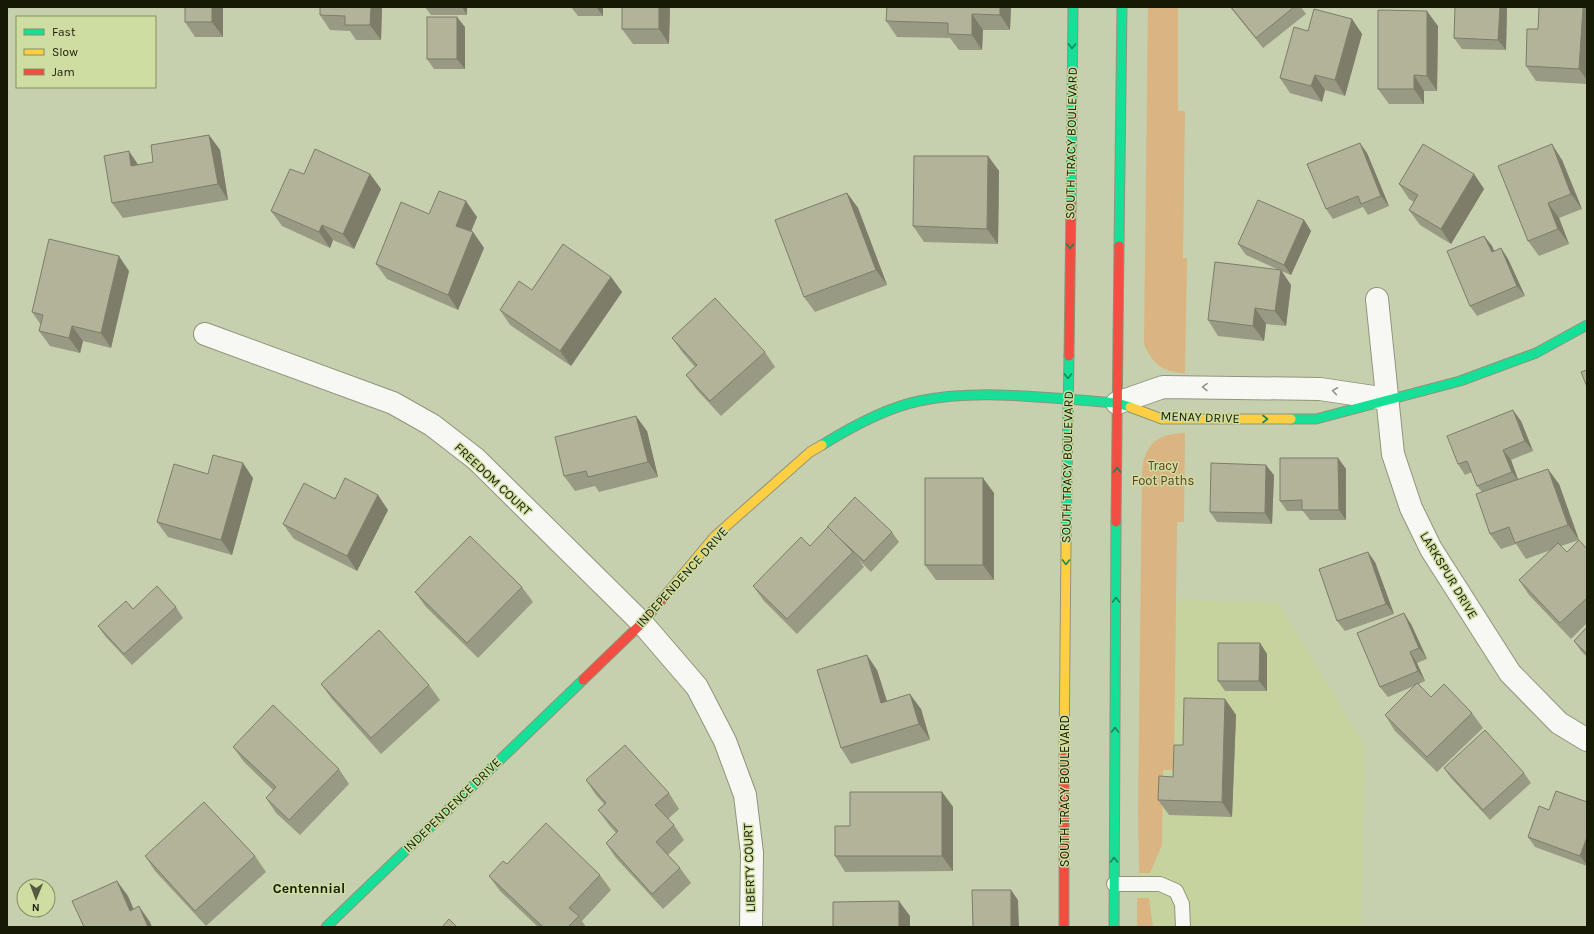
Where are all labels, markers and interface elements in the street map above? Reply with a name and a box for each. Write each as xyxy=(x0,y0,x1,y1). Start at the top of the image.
legend xyxy=(16,16,156,88)
text: Fast xyxy=(52,25,76,39)
one-way arrow xyxy=(1068,43,1076,49)
text: Slow xyxy=(52,45,78,59)
text: Jam xyxy=(52,65,75,79)
street label: SOUTH TRACY BOULEVARD xyxy=(1062,67,1080,219)
one-way arrow xyxy=(1065,243,1074,249)
one-way arrow xyxy=(1064,373,1072,379)
one-way arrow xyxy=(1202,383,1208,391)
one-way arrow xyxy=(1332,387,1338,396)
street label: SOUTH TRACY BOULEVARD xyxy=(1058,391,1076,543)
street label: MENAY DRIVE xyxy=(1160,408,1240,426)
one-way arrow xyxy=(1262,415,1268,423)
street label: FREEDOM COURT xyxy=(451,439,535,519)
park label: Tracy Foot Paths xyxy=(1132,458,1194,488)
one-way arrow xyxy=(1113,467,1121,473)
street label: INDEPENDENCE DRIVE xyxy=(633,524,731,630)
street label: LARKSPUR DRIVE xyxy=(1417,529,1481,621)
one-way arrow xyxy=(1062,559,1070,565)
one-way arrow xyxy=(1112,597,1120,603)
street label: SOUTH TRACY BOULEVARD xyxy=(1057,715,1072,867)
one-way arrow xyxy=(1111,727,1119,733)
street label: INDEPENDENCE DRIVE xyxy=(400,755,504,855)
street label: LIBERTY COURT xyxy=(740,823,758,913)
one-way arrow xyxy=(1110,857,1118,863)
north arrow xyxy=(16,878,56,918)
district label: Centennial xyxy=(273,880,345,897)
text: N xyxy=(32,901,40,914)

